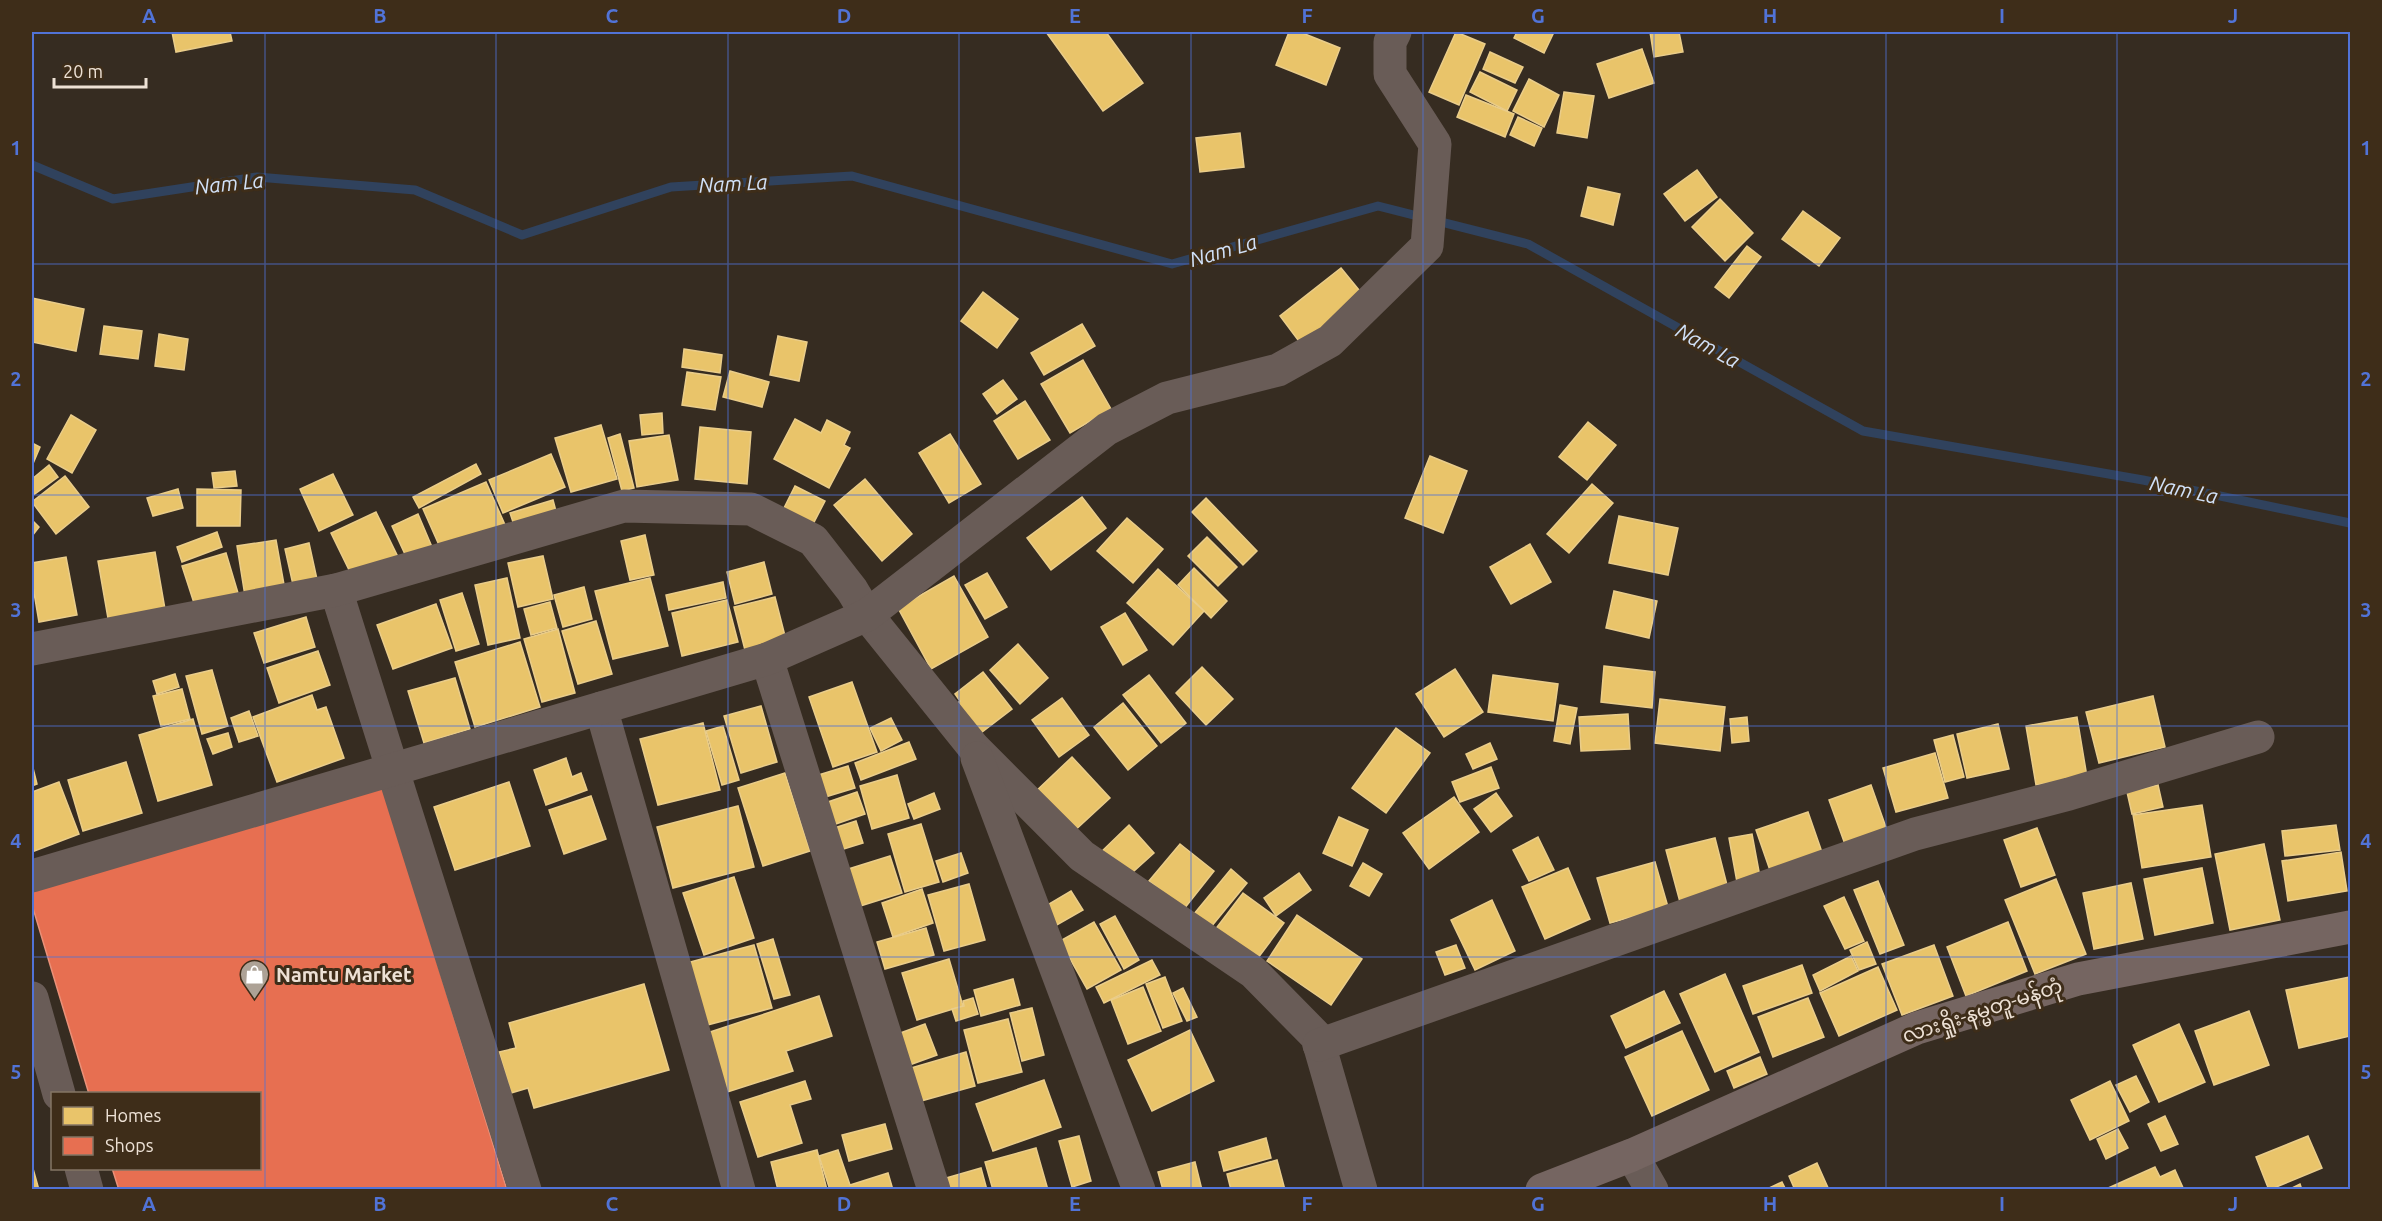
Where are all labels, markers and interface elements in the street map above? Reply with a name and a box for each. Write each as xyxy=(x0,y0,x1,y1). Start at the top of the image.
text: A xyxy=(142,4,156,27)
text: B xyxy=(373,4,387,27)
text: C xyxy=(606,4,619,27)
text: D xyxy=(837,4,851,27)
text: E xyxy=(1069,4,1081,27)
text: F xyxy=(1301,4,1313,27)
text: G xyxy=(1531,4,1545,27)
text: H xyxy=(1763,4,1777,27)
text: I xyxy=(1999,4,2005,27)
text: J xyxy=(2228,4,2238,27)
scale bar xyxy=(54,51,146,89)
text: 20 m xyxy=(63,61,103,81)
text: 1 xyxy=(10,136,22,159)
text: 1 xyxy=(2360,136,2372,159)
water label: Nam La xyxy=(193,167,265,199)
water label: Nam La xyxy=(698,169,768,197)
water label: Nam La xyxy=(1186,229,1260,271)
water label: Nam La xyxy=(1672,318,1744,372)
text: 2 xyxy=(10,367,22,390)
text: 2 xyxy=(2360,367,2372,390)
water label: Nam La xyxy=(2148,470,2220,508)
text: 3 xyxy=(10,598,22,621)
text: 3 xyxy=(2360,598,2372,621)
text: 4 xyxy=(10,829,22,852)
text: 4 xyxy=(2360,829,2372,852)
shop icon: Namtu Market xyxy=(239,958,271,1000)
place label: Namtu Market xyxy=(276,963,412,986)
street label: လားရှိုး-နမ္မတူ-မန်တုံ xyxy=(1898,971,2067,1052)
text: 5 xyxy=(10,1060,22,1083)
text: 5 xyxy=(2360,1060,2372,1083)
legend xyxy=(51,1092,261,1170)
text: Homes xyxy=(105,1105,162,1125)
text: Shops xyxy=(105,1135,154,1155)
text: A xyxy=(142,1192,156,1215)
text: B xyxy=(373,1192,387,1215)
text: C xyxy=(606,1192,619,1215)
text: D xyxy=(837,1192,851,1215)
text: E xyxy=(1069,1192,1081,1215)
text: F xyxy=(1301,1192,1313,1215)
text: G xyxy=(1531,1192,1545,1215)
text: H xyxy=(1763,1192,1777,1215)
text: I xyxy=(1999,1192,2005,1215)
text: J xyxy=(2228,1192,2238,1215)

